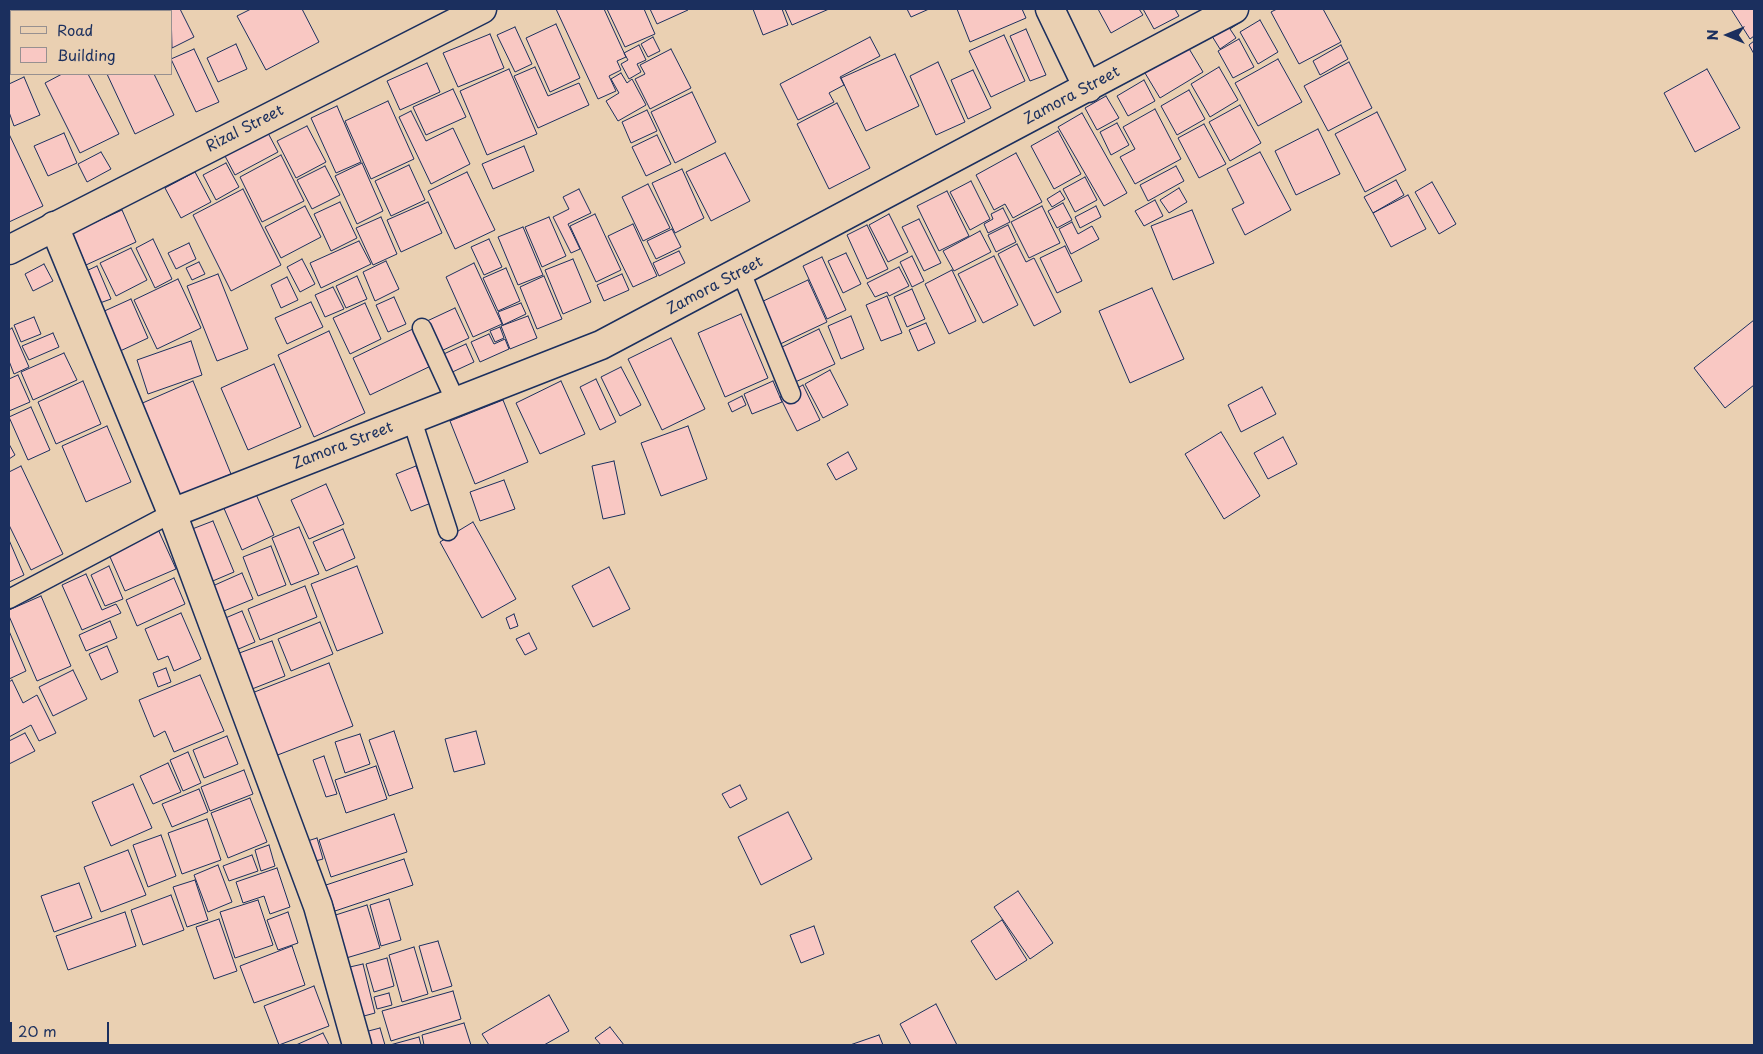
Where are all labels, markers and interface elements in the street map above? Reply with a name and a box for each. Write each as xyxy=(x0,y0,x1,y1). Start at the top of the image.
legend xyxy=(10,10,172,75)
north arrow xyxy=(1703,10,1753,60)
text: Road xyxy=(57,18,93,41)
text: N xyxy=(1702,29,1723,41)
text: Building xyxy=(57,43,116,66)
street label: Zamora Street xyxy=(1021,63,1123,129)
street label: Rizal Street xyxy=(203,102,287,156)
street label: Zamora Street xyxy=(664,253,766,319)
street label: Zamora Street xyxy=(290,419,396,473)
scale bar xyxy=(12,1012,111,1044)
text: 20 m xyxy=(18,1019,57,1042)

